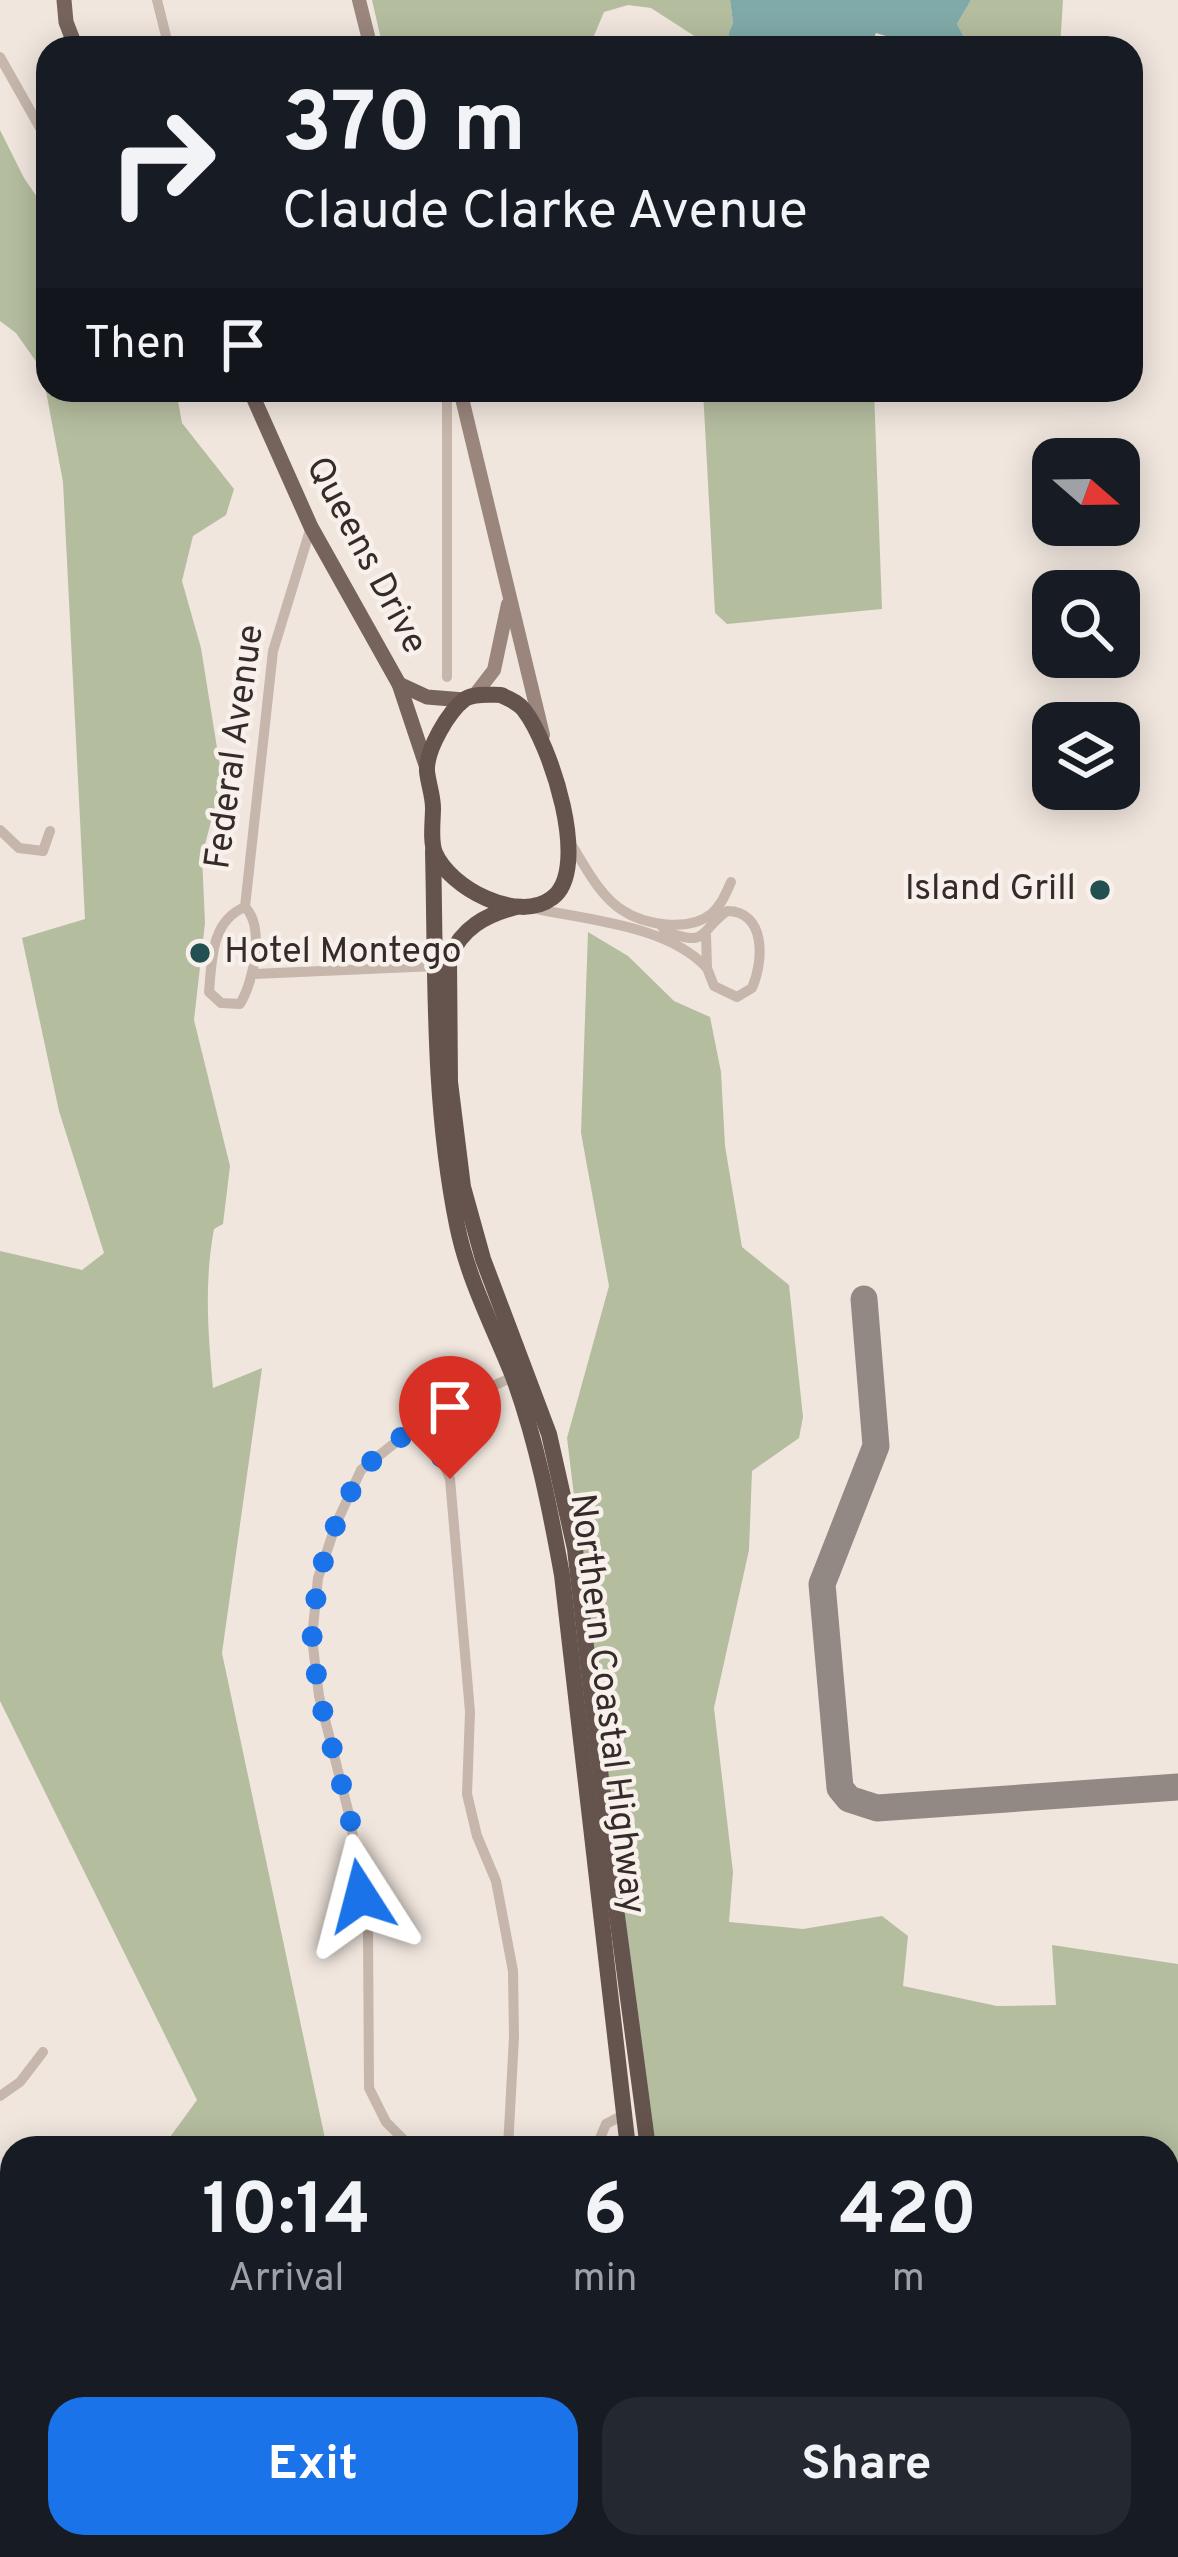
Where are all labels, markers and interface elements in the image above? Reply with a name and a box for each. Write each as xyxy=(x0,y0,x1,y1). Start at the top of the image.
text: 370 m xyxy=(282,75,526,181)
icon: right xyxy=(84,84,240,240)
text: Claude Clarke Avenue xyxy=(282,179,808,248)
icon: arrive xyxy=(210,312,276,378)
text: Then xyxy=(84,317,186,374)
north arrow xyxy=(1032,438,1140,546)
map controls xyxy=(1032,438,1140,810)
street label: Queens Drive xyxy=(294,449,436,663)
button: search xyxy=(1032,570,1140,678)
street label: Federal Avenue xyxy=(196,622,276,872)
button: layers xyxy=(1032,702,1140,810)
place label: Island Grill xyxy=(905,867,1076,913)
marker: Island Grill xyxy=(1087,877,1113,903)
place label: Hotel Montego xyxy=(224,930,462,976)
marker: Hotel Montego xyxy=(187,940,213,966)
pin xyxy=(399,1356,501,1479)
icon: arrive xyxy=(417,1374,483,1440)
street label: Northern Coastal Highway xyxy=(557,1491,655,1917)
position arrow xyxy=(298,1833,424,1959)
text: 10:14 xyxy=(202,2168,371,2260)
text: 6 xyxy=(583,2168,627,2260)
text: 420 xyxy=(839,2168,977,2260)
text: Arrival xyxy=(228,2256,344,2305)
text: min xyxy=(573,2256,638,2305)
text: m xyxy=(892,2256,925,2305)
button: Exit xyxy=(48,2397,578,2535)
button: Share xyxy=(602,2397,1131,2535)

